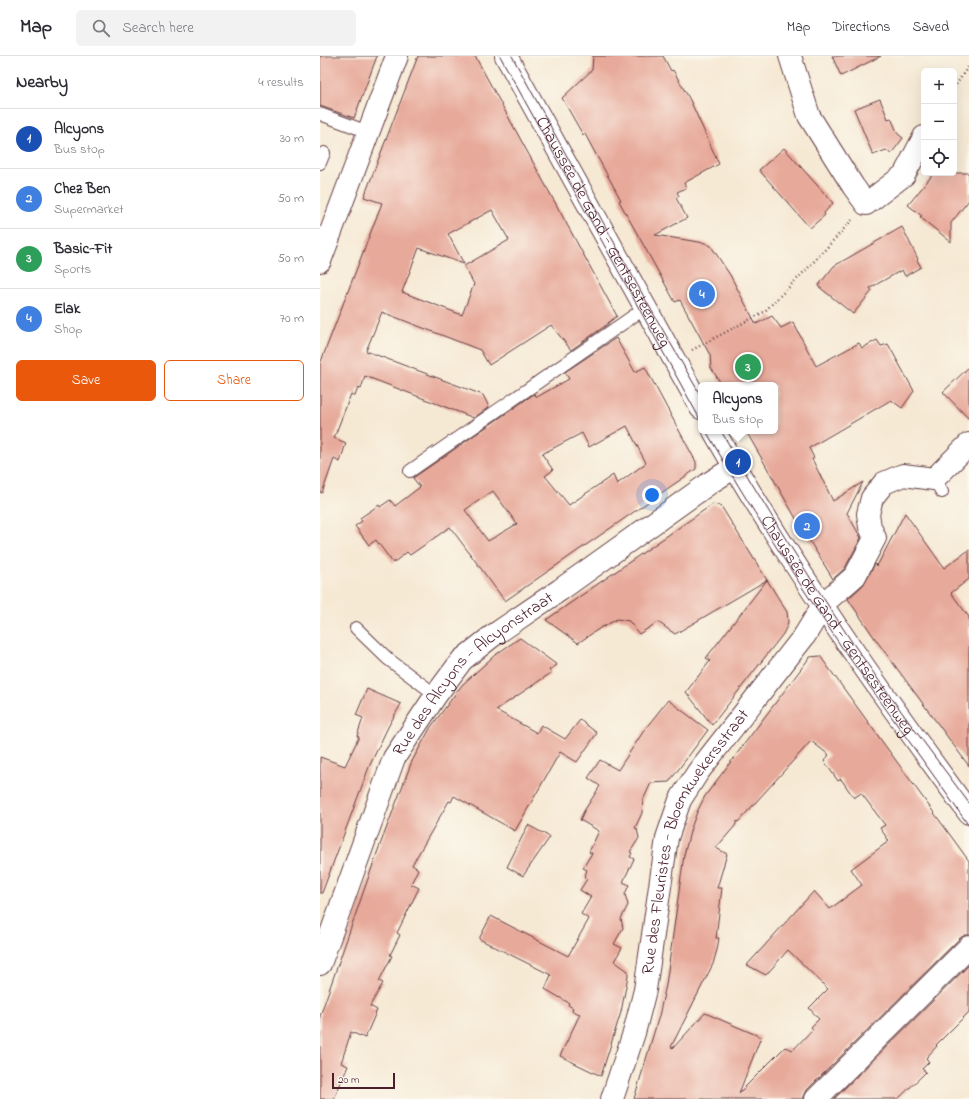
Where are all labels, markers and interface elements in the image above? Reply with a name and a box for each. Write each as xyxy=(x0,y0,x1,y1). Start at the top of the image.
search box xyxy=(76,10,356,46)
text: Map xyxy=(20,14,52,41)
icon: search xyxy=(90,17,112,39)
text: Search here xyxy=(122,17,194,39)
text: Map xyxy=(787,17,810,38)
text: Directions xyxy=(832,17,890,38)
text: Saved xyxy=(912,17,949,38)
map controls xyxy=(921,68,957,176)
button: + xyxy=(921,68,957,104)
text: Nearby xyxy=(16,70,68,95)
text: 4 results xyxy=(258,73,304,92)
button: − xyxy=(921,104,957,140)
street label: Chaussée de Gand - Gentsesteenweg xyxy=(529,112,677,353)
text: Alcyons xyxy=(54,118,104,140)
text: 1 xyxy=(27,129,31,148)
text: 30 m xyxy=(280,129,304,148)
text: Bus stop xyxy=(54,140,105,159)
button: locate xyxy=(921,140,957,176)
text: Chez Ben xyxy=(54,178,110,200)
text: 2 xyxy=(26,189,32,208)
text: 50 m xyxy=(278,189,304,208)
text: Supermarket xyxy=(54,200,124,219)
text: Basic-Fit xyxy=(54,238,112,260)
text: 3 xyxy=(26,249,32,268)
text: 50 m xyxy=(278,249,304,268)
text: Sports xyxy=(54,260,91,279)
pin: 4 xyxy=(689,279,715,309)
text: Elak xyxy=(54,298,80,320)
text: 4 xyxy=(26,309,32,328)
text: 70 m xyxy=(280,309,304,328)
text: Shop xyxy=(54,320,82,339)
pin: 3 xyxy=(735,352,761,382)
button: Save xyxy=(16,360,156,401)
button: Share xyxy=(164,360,304,401)
popup xyxy=(698,382,778,434)
text: Alcyons xyxy=(713,388,763,410)
text: Bus stop xyxy=(713,410,763,429)
pin: 1 xyxy=(725,447,751,477)
your location xyxy=(642,485,662,505)
street label: Chaussée de Gand - Gentsesteenweg xyxy=(754,510,921,741)
pin: 2 xyxy=(794,511,820,541)
street label: Rue des Alcyons - Alcyonstraat xyxy=(386,585,559,761)
street label: Rue des Fleuristes - Bloemkwekersstraat xyxy=(635,703,755,976)
scale bar xyxy=(332,1071,395,1090)
text: 20 m xyxy=(338,1072,360,1088)

